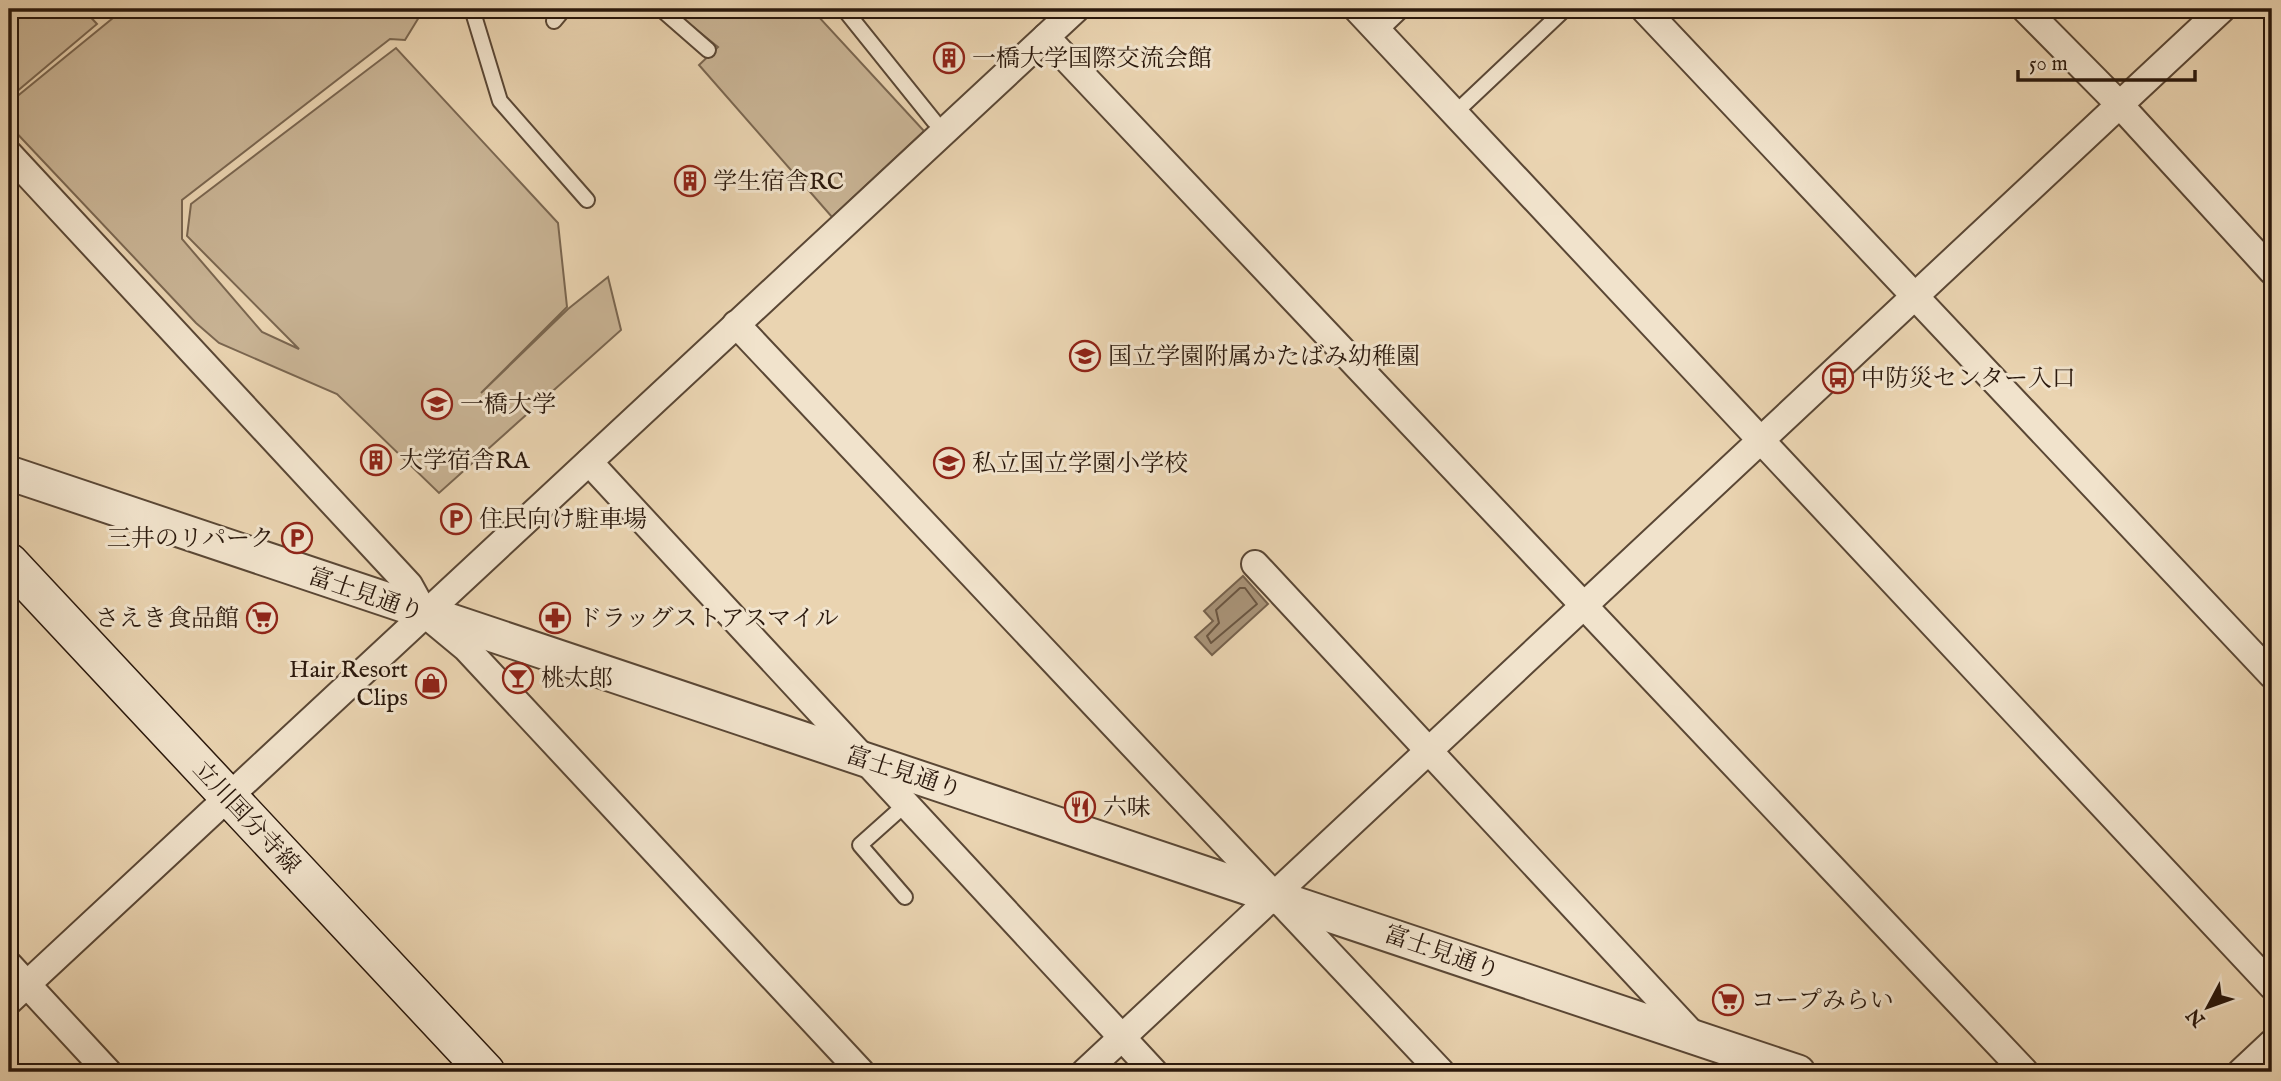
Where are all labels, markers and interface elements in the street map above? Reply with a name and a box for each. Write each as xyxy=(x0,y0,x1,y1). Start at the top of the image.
scale bar xyxy=(2018,38,2195,82)
building icon: 一橋大学国際交流会館 xyxy=(932,41,966,75)
place label: 一橋大学国際交流会館 xyxy=(972,44,1212,75)
text: 50 m xyxy=(2029,51,2068,78)
building icon: 学生宿舎RC xyxy=(673,164,707,198)
place label: 学生宿舎RC xyxy=(713,167,844,198)
school or university icon: 国立学園附属かたばみ幼稚園 xyxy=(1068,339,1102,373)
place label: 国立学園附属かたばみ幼稚園 xyxy=(1108,342,1420,373)
bus stop icon: 中防災センター入口 xyxy=(1821,361,1855,395)
place label: 中防災センター入口 xyxy=(1861,364,2076,395)
school or university icon: 一橋大学 xyxy=(420,387,454,421)
place label: 一橋大学 xyxy=(460,390,556,421)
building icon: 大学宿舎RA xyxy=(359,443,393,477)
place label: 大学宿舎RA xyxy=(399,446,530,477)
school or university icon: 私立国立学園小学校 xyxy=(932,446,966,480)
place label: 私立国立学園小学校 xyxy=(972,449,1188,480)
parking icon: 住民向け駐車場 xyxy=(439,502,473,536)
place label: 住民向け駐車場 xyxy=(479,505,647,536)
parking icon: 三井のリパーク xyxy=(280,521,314,555)
place label: 三井のリパーク xyxy=(107,524,274,555)
street label: 富士見通り xyxy=(304,561,427,630)
supermarket icon: さえき食品館 xyxy=(245,601,279,635)
pharmacy icon: ドラッグストアスマイル xyxy=(538,601,572,635)
place label: さえき食品館 xyxy=(95,604,239,635)
place label: ドラッグストアスマイル xyxy=(578,604,839,635)
place label: Hair Resort Clips xyxy=(289,655,408,714)
bar icon: 桃太郎 xyxy=(501,661,535,695)
place label: 桃太郎 xyxy=(541,664,613,695)
shop icon: Hair Resort Clips xyxy=(414,666,448,700)
street label: 富士見通り xyxy=(842,740,965,807)
street label: 立川国分寺線 xyxy=(185,755,306,881)
restaurant icon: 六味 xyxy=(1063,790,1097,824)
place label: 六味 xyxy=(1103,793,1151,824)
street label: 富士見通り xyxy=(1380,919,1503,988)
north arrow xyxy=(2172,972,2242,1042)
supermarket icon: コープみらい xyxy=(1711,983,1745,1017)
place label: コープみらい xyxy=(1751,986,1894,1017)
text: N xyxy=(2182,1002,2212,1032)

